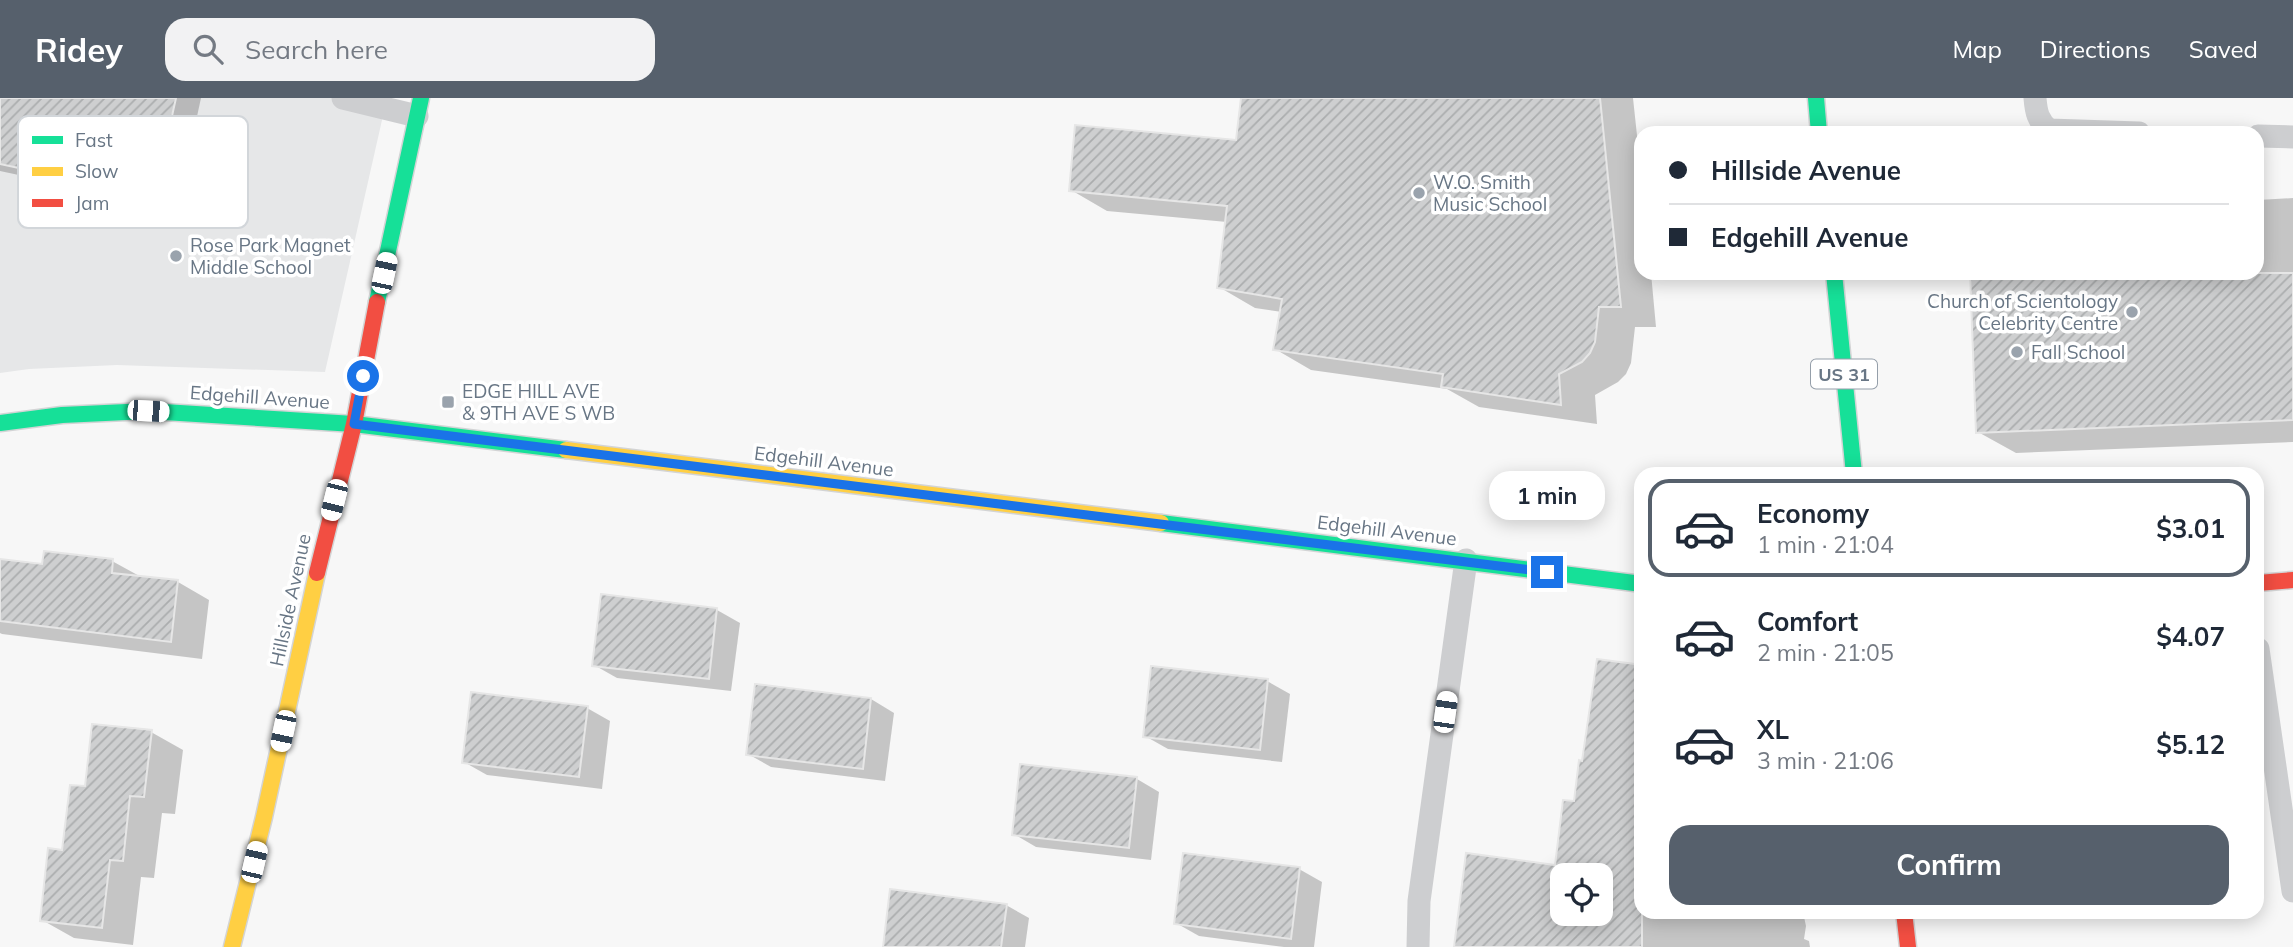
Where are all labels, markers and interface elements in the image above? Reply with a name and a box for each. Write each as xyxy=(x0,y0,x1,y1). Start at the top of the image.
search box xyxy=(165,18,655,81)
text: Ridey xyxy=(35,29,123,70)
icon: search xyxy=(189,30,227,68)
text: Search here xyxy=(245,33,388,66)
text: Map xyxy=(1952,34,2002,64)
text: Directions xyxy=(2040,34,2151,64)
text: Saved xyxy=(2189,34,2258,64)
legend xyxy=(18,116,248,228)
text: Fast xyxy=(75,128,113,152)
text: Hillside Avenue xyxy=(1711,154,1901,187)
text: Slow xyxy=(75,159,119,183)
place label: W.O. Smith Music School xyxy=(1433,170,1547,216)
marker: W.O. Smith Music School xyxy=(1411,185,1427,201)
text: Jam xyxy=(75,191,109,215)
text: Edgehill Avenue xyxy=(1711,221,1908,254)
place label: Rose Park Magnet Middle School xyxy=(190,233,351,279)
marker: Rose Park Magnet Middle School xyxy=(168,248,184,264)
car xyxy=(370,250,399,296)
place label: Church of Scientology Celebrity Centre xyxy=(1927,289,2118,335)
marker: Church of Scientology Celebrity Centre xyxy=(2124,304,2140,320)
place label: Fall School xyxy=(2031,340,2125,364)
marker: Fall School xyxy=(2009,344,2025,360)
route start xyxy=(347,360,379,392)
road number: US 31 xyxy=(1811,360,1877,388)
place label: EDGE HILL AVE & 9TH AVE S WB xyxy=(462,379,615,425)
street label: Edgehill Avenue xyxy=(189,380,331,414)
marker: EDGE HILL AVE & 9TH AVE S WB xyxy=(440,394,456,410)
car xyxy=(127,399,170,423)
street label: Edgehill Avenue xyxy=(753,441,895,481)
callout: 1 min xyxy=(1489,470,1605,519)
car xyxy=(319,477,350,523)
text: 1 min xyxy=(1517,481,1577,510)
icon: car xyxy=(1673,497,1736,560)
text: Economy xyxy=(1757,497,1869,530)
street label: Edgehill Avenue xyxy=(1316,510,1458,550)
text: $3.01 xyxy=(2156,512,2225,545)
text: 1 min · 21:04 xyxy=(1757,530,1894,559)
street label: Hillside Avenue xyxy=(264,532,316,668)
route end xyxy=(1531,556,1563,588)
icon: car xyxy=(1673,605,1736,668)
text: Comfort xyxy=(1757,605,1858,638)
text: $4.07 xyxy=(2156,620,2225,653)
text: 2 min · 21:05 xyxy=(1757,638,1894,667)
car xyxy=(1432,690,1459,734)
car xyxy=(269,708,298,754)
icon: car xyxy=(1673,713,1736,776)
text: XL xyxy=(1757,713,1789,746)
text: $5.12 xyxy=(2156,728,2225,761)
text: 3 min · 21:06 xyxy=(1757,746,1894,775)
button: Confirm xyxy=(1669,825,2229,905)
car xyxy=(240,839,269,885)
map controls xyxy=(1550,863,1613,926)
button: locate xyxy=(1550,863,1613,926)

